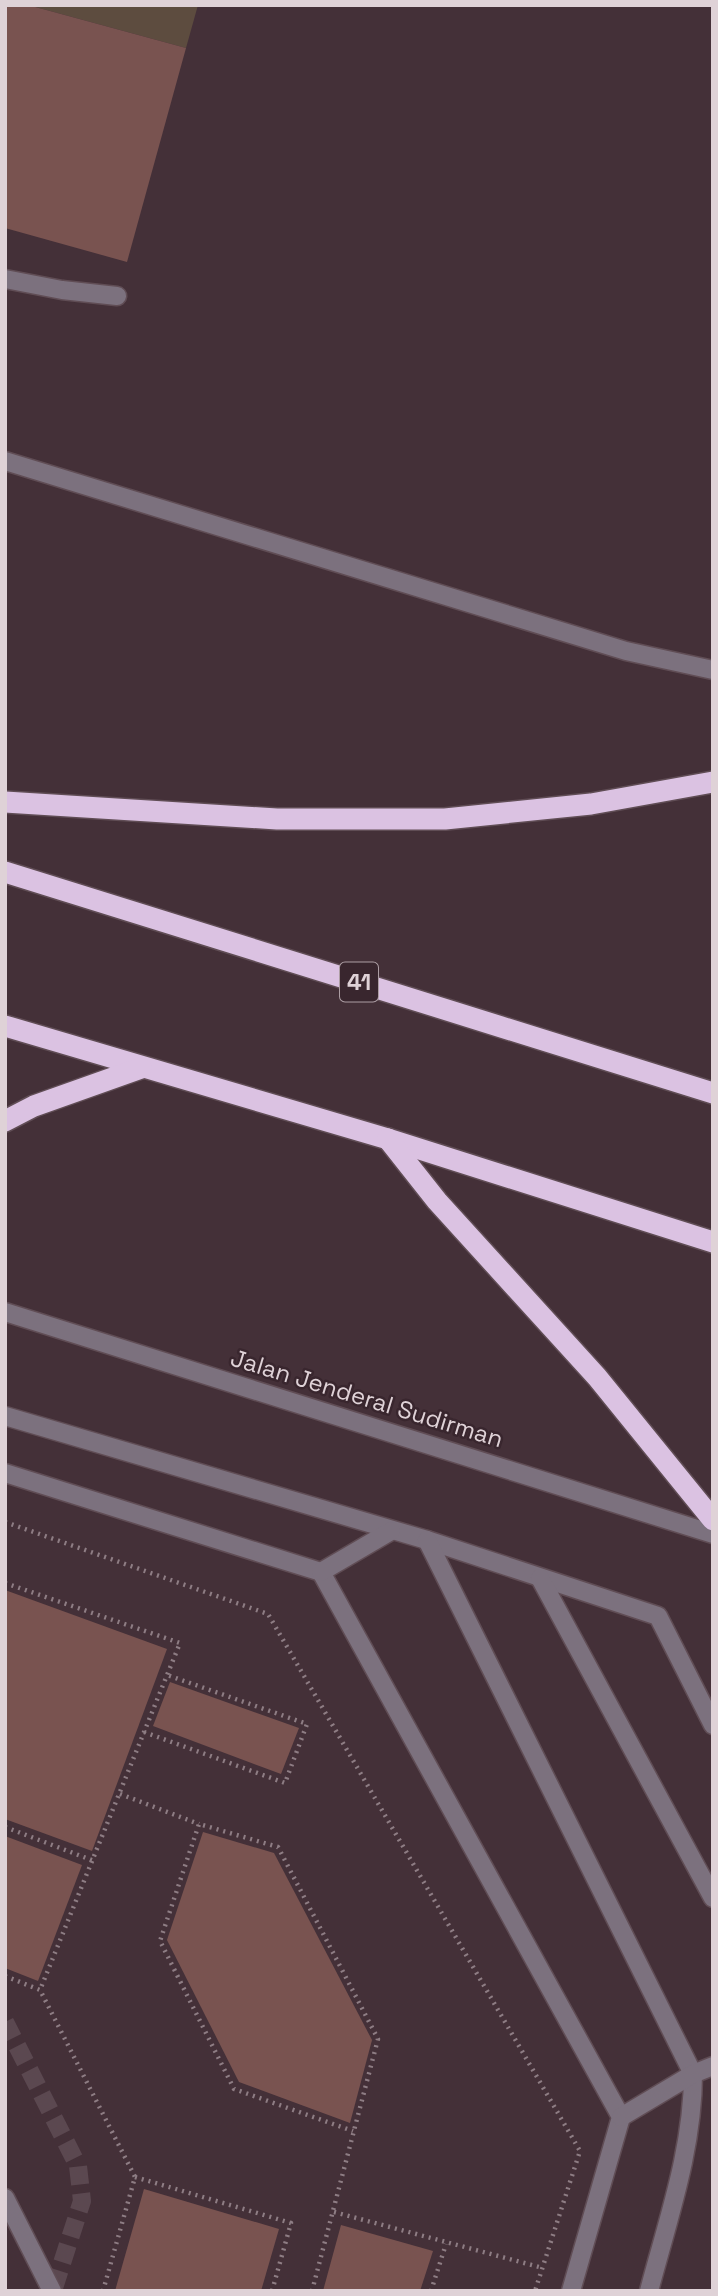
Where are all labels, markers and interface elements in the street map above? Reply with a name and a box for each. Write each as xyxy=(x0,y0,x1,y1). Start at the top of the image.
road number: 41 xyxy=(340,962,378,1001)
street label: Jalan Jenderal Sudirman xyxy=(227,1342,507,1454)

